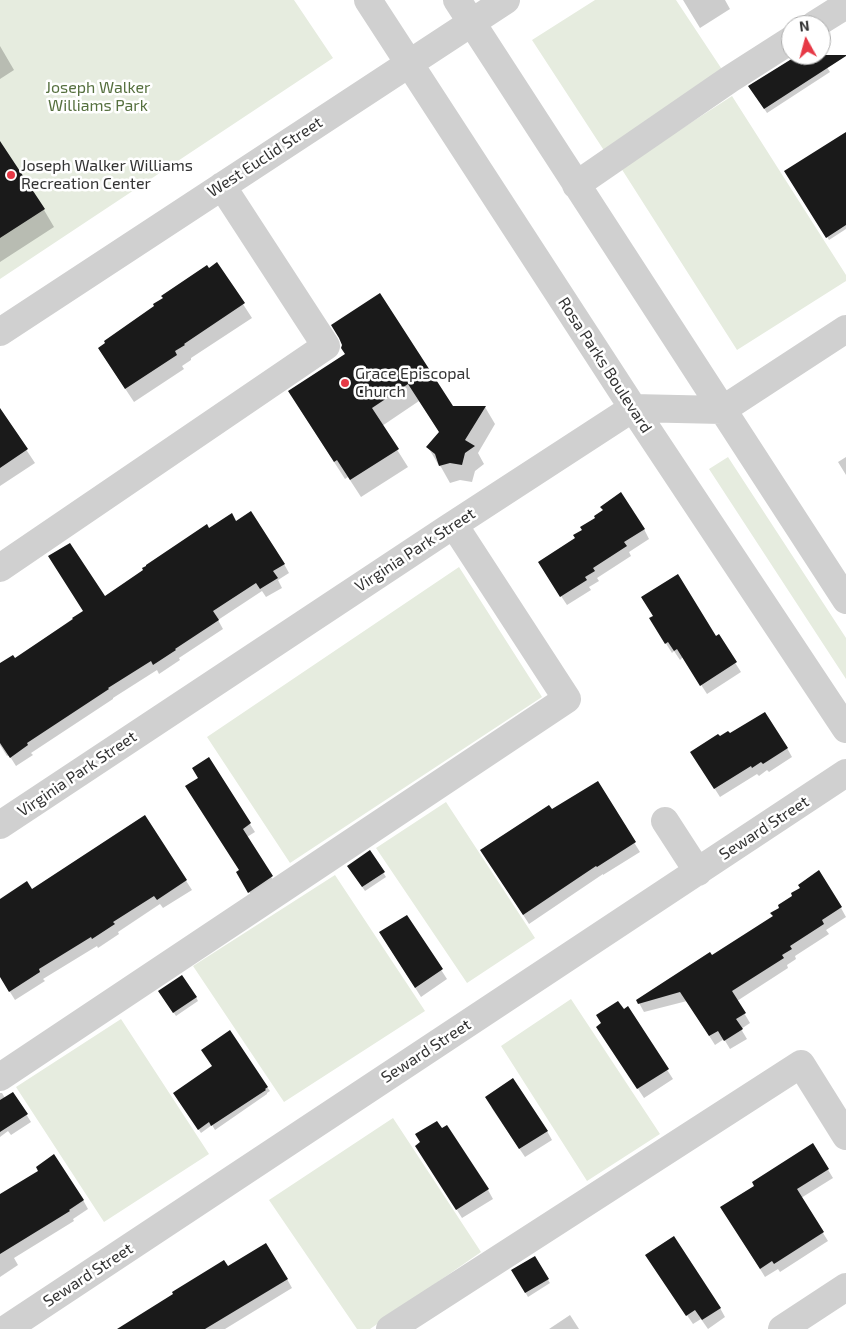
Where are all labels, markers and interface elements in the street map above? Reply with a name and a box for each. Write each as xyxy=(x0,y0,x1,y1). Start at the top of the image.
north arrow xyxy=(781,15,831,65)
text: N xyxy=(798,17,810,35)
park label: Joseph Walker Williams Park xyxy=(46,78,150,116)
street label: West Euclid Street xyxy=(204,113,326,201)
place label: Joseph Walker Williams Recreation Center xyxy=(21,156,193,194)
marker: Joseph Walker Williams Recreation Center xyxy=(5,169,17,181)
street label: Rosa Parks Boulevard xyxy=(554,294,656,436)
place label: Grace Episcopal Church xyxy=(355,364,470,402)
marker: Grace Episcopal Church xyxy=(339,377,351,389)
street label: Virginia Park Street xyxy=(351,504,479,596)
street label: Virginia Park Street xyxy=(14,727,140,821)
street label: Seward Street xyxy=(716,792,812,864)
street label: Seward Street xyxy=(378,1015,474,1087)
street label: Seward Street xyxy=(40,1239,136,1311)

